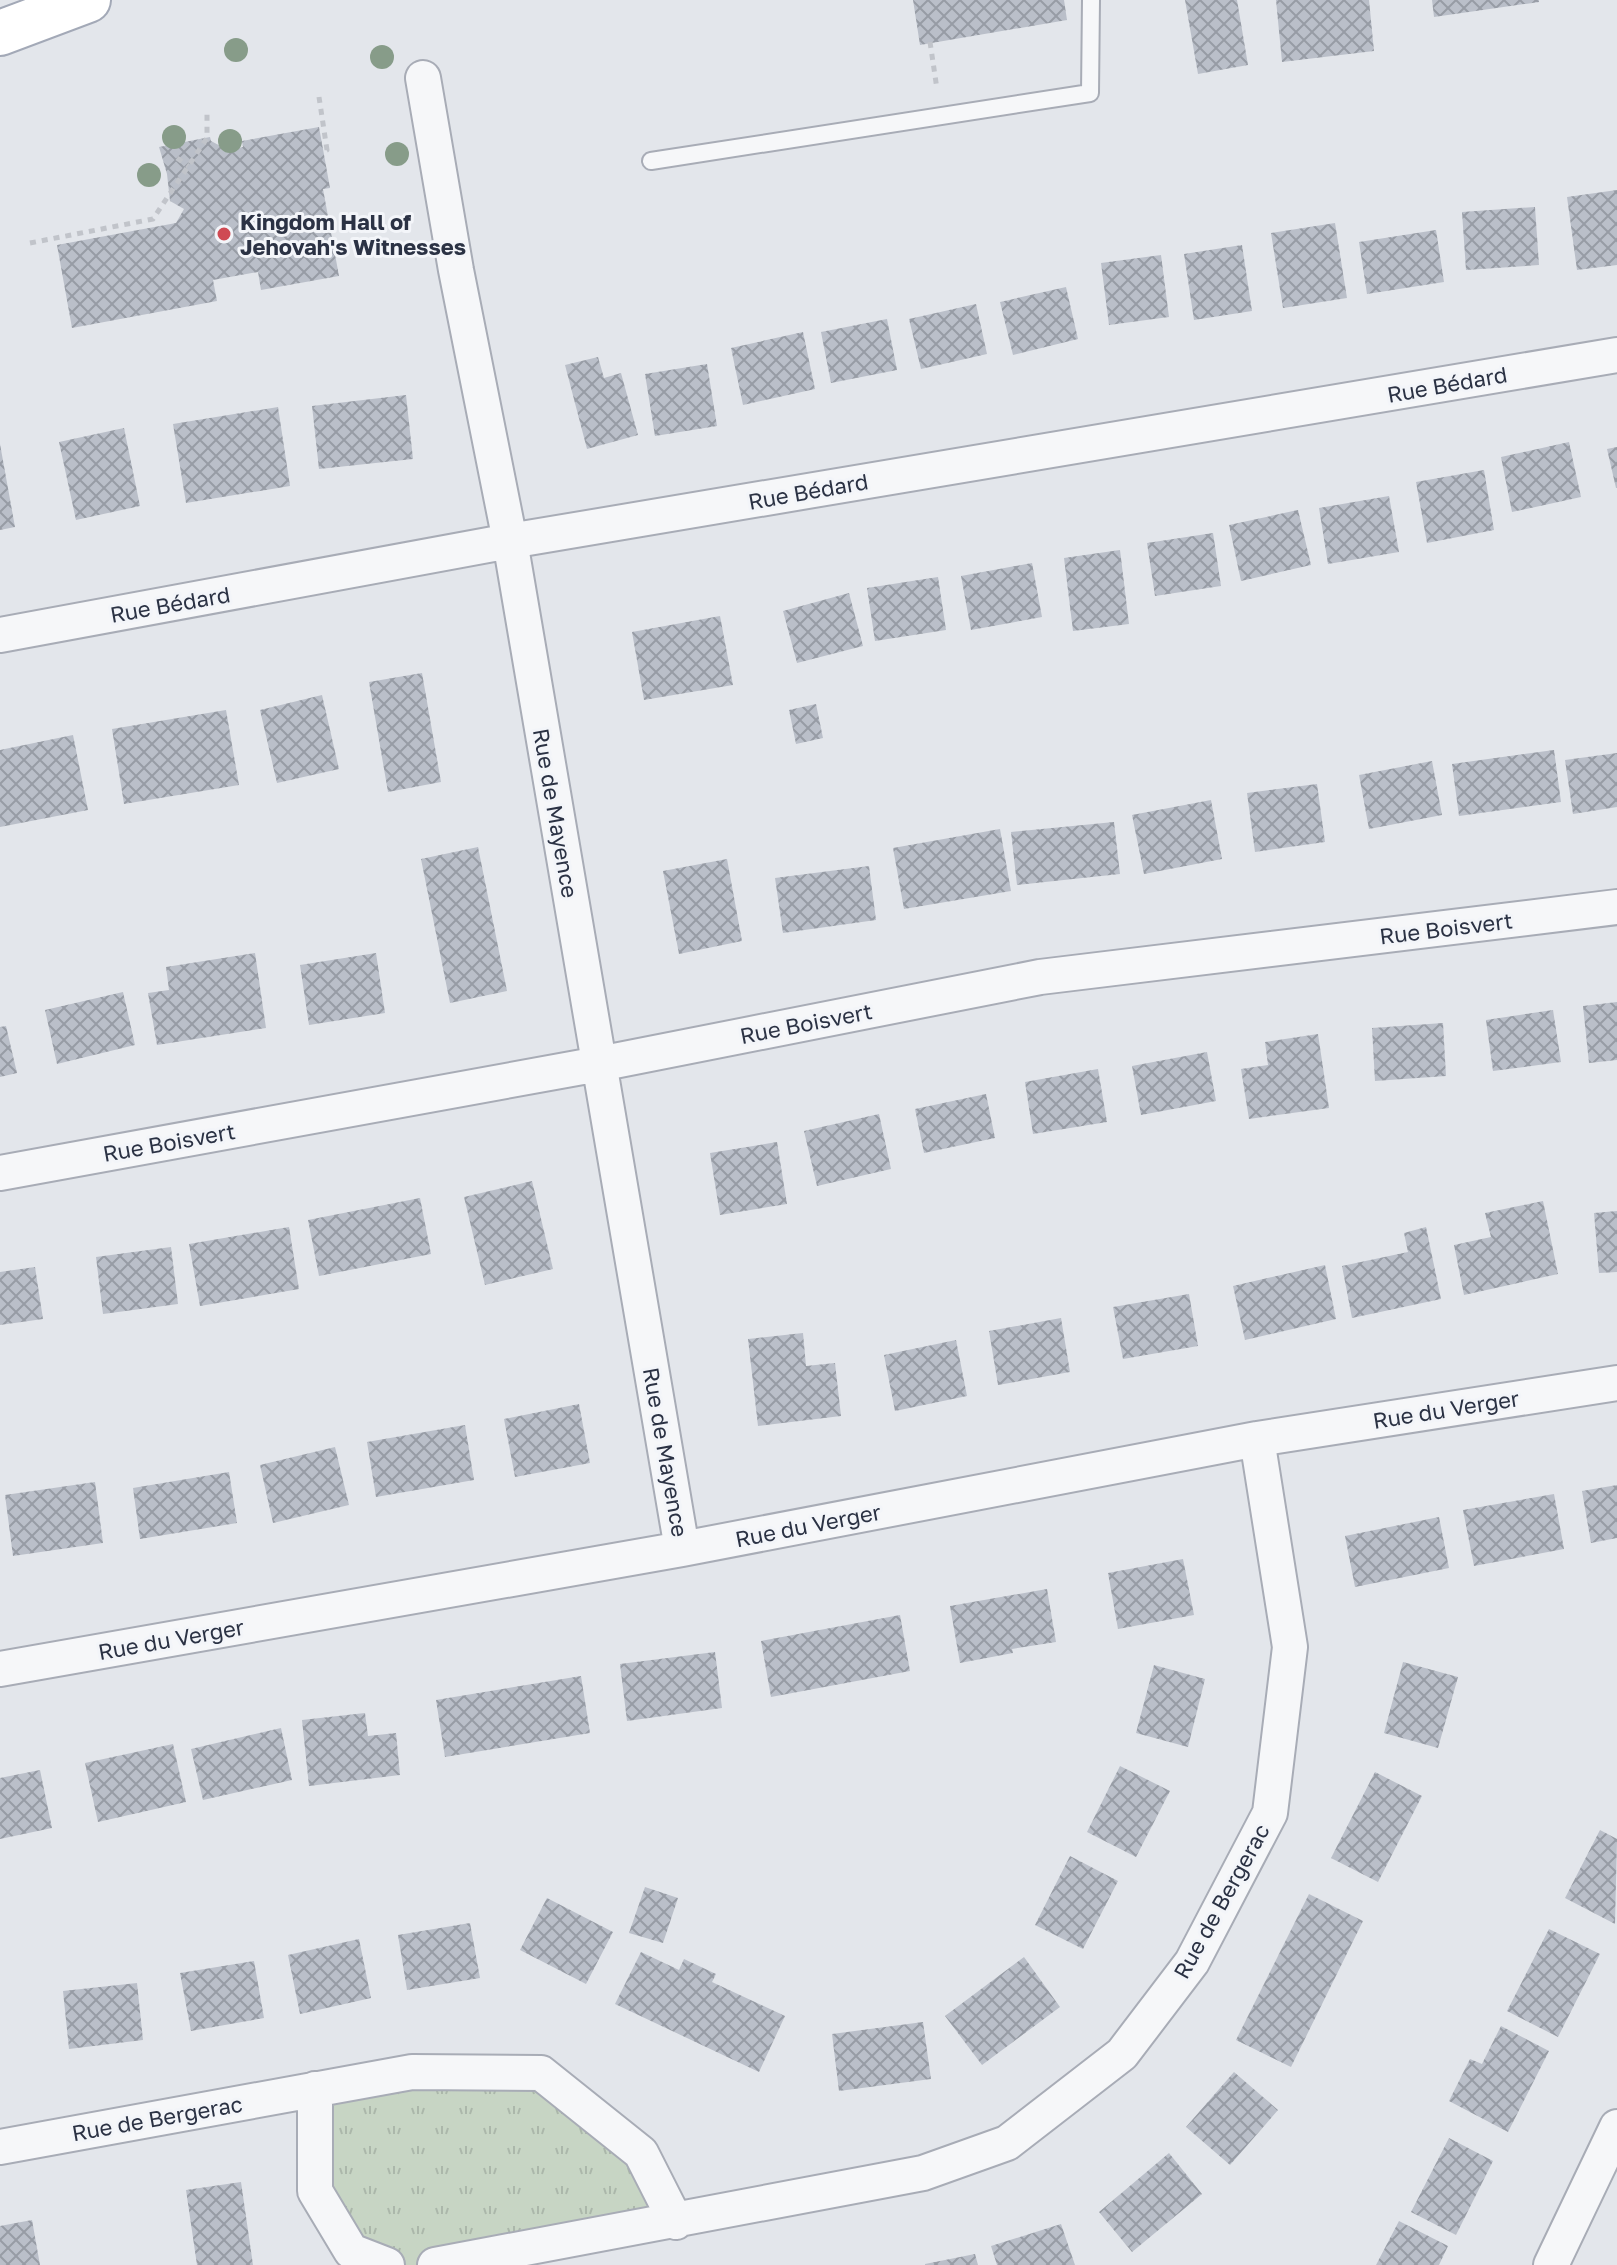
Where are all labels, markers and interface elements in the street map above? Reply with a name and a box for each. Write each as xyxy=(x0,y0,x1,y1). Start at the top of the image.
place label: Kingdom Hall of Jehovah's Witnesses xyxy=(240,208,466,260)
marker: Kingdom Hall of Jehovah's Witnesses xyxy=(215,225,233,243)
street label: Rue Bédard xyxy=(1385,360,1509,408)
street label: Rue Bédard xyxy=(746,467,870,515)
street label: Rue Bédard xyxy=(108,580,232,628)
street label: Rue de Mayence xyxy=(528,726,584,900)
street label: Rue Boisvert xyxy=(1378,906,1514,950)
street label: Rue Boisvert xyxy=(738,997,874,1049)
street label: Rue Boisvert xyxy=(101,1117,237,1167)
street label: Rue de Mayence xyxy=(638,1365,694,1539)
street label: Rue du Verger xyxy=(1371,1384,1522,1434)
street label: Rue du Verger xyxy=(733,1498,884,1552)
street label: Rue du Verger xyxy=(96,1613,247,1665)
street label: Rue de Bergerac xyxy=(1167,1819,1275,1983)
street label: Rue de Bergerac xyxy=(70,2090,244,2146)

